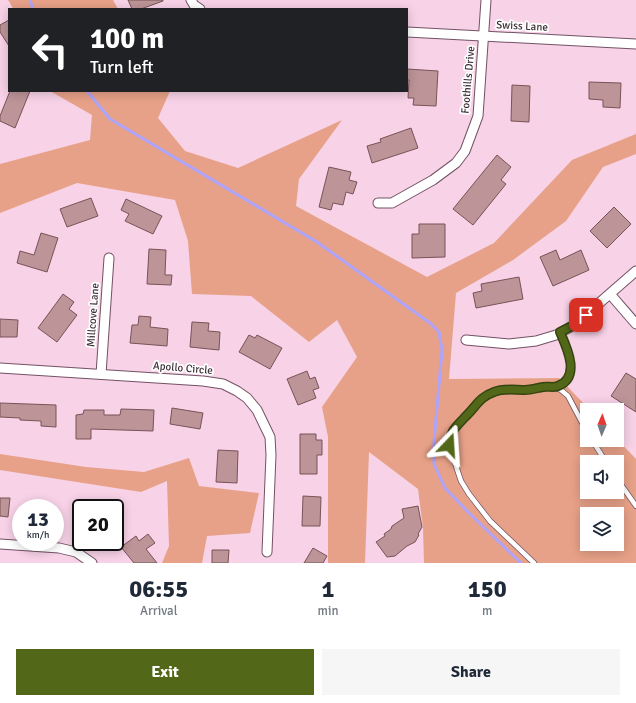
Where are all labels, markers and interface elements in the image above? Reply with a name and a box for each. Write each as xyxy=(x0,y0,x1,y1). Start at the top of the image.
street label: Swiss Lane xyxy=(496,18,548,34)
text: 100 m xyxy=(90,22,164,56)
icon: left xyxy=(24,24,76,76)
street label: Foothills Drive xyxy=(459,46,477,114)
text: Turn left xyxy=(90,56,153,78)
street label: Millcove Lane xyxy=(84,282,102,348)
pin xyxy=(569,298,603,332)
icon: arrive xyxy=(575,304,597,326)
street label: Apollo Circle xyxy=(153,359,213,377)
north arrow xyxy=(580,403,624,447)
map controls xyxy=(580,403,624,551)
position arrow xyxy=(428,424,470,466)
button: sound xyxy=(580,455,624,499)
speed limit sign: 20 xyxy=(72,499,124,551)
text: 13 xyxy=(27,507,49,532)
button: layers xyxy=(580,507,624,551)
text: km/h xyxy=(27,529,49,541)
text: 06:55 xyxy=(129,574,188,604)
text: 1 xyxy=(322,574,334,604)
text: 150 xyxy=(468,574,507,604)
text: Arrival xyxy=(140,603,177,619)
text: min xyxy=(318,603,339,619)
text: m xyxy=(482,603,492,619)
button: Exit xyxy=(16,649,314,695)
button: Share xyxy=(322,649,620,695)

